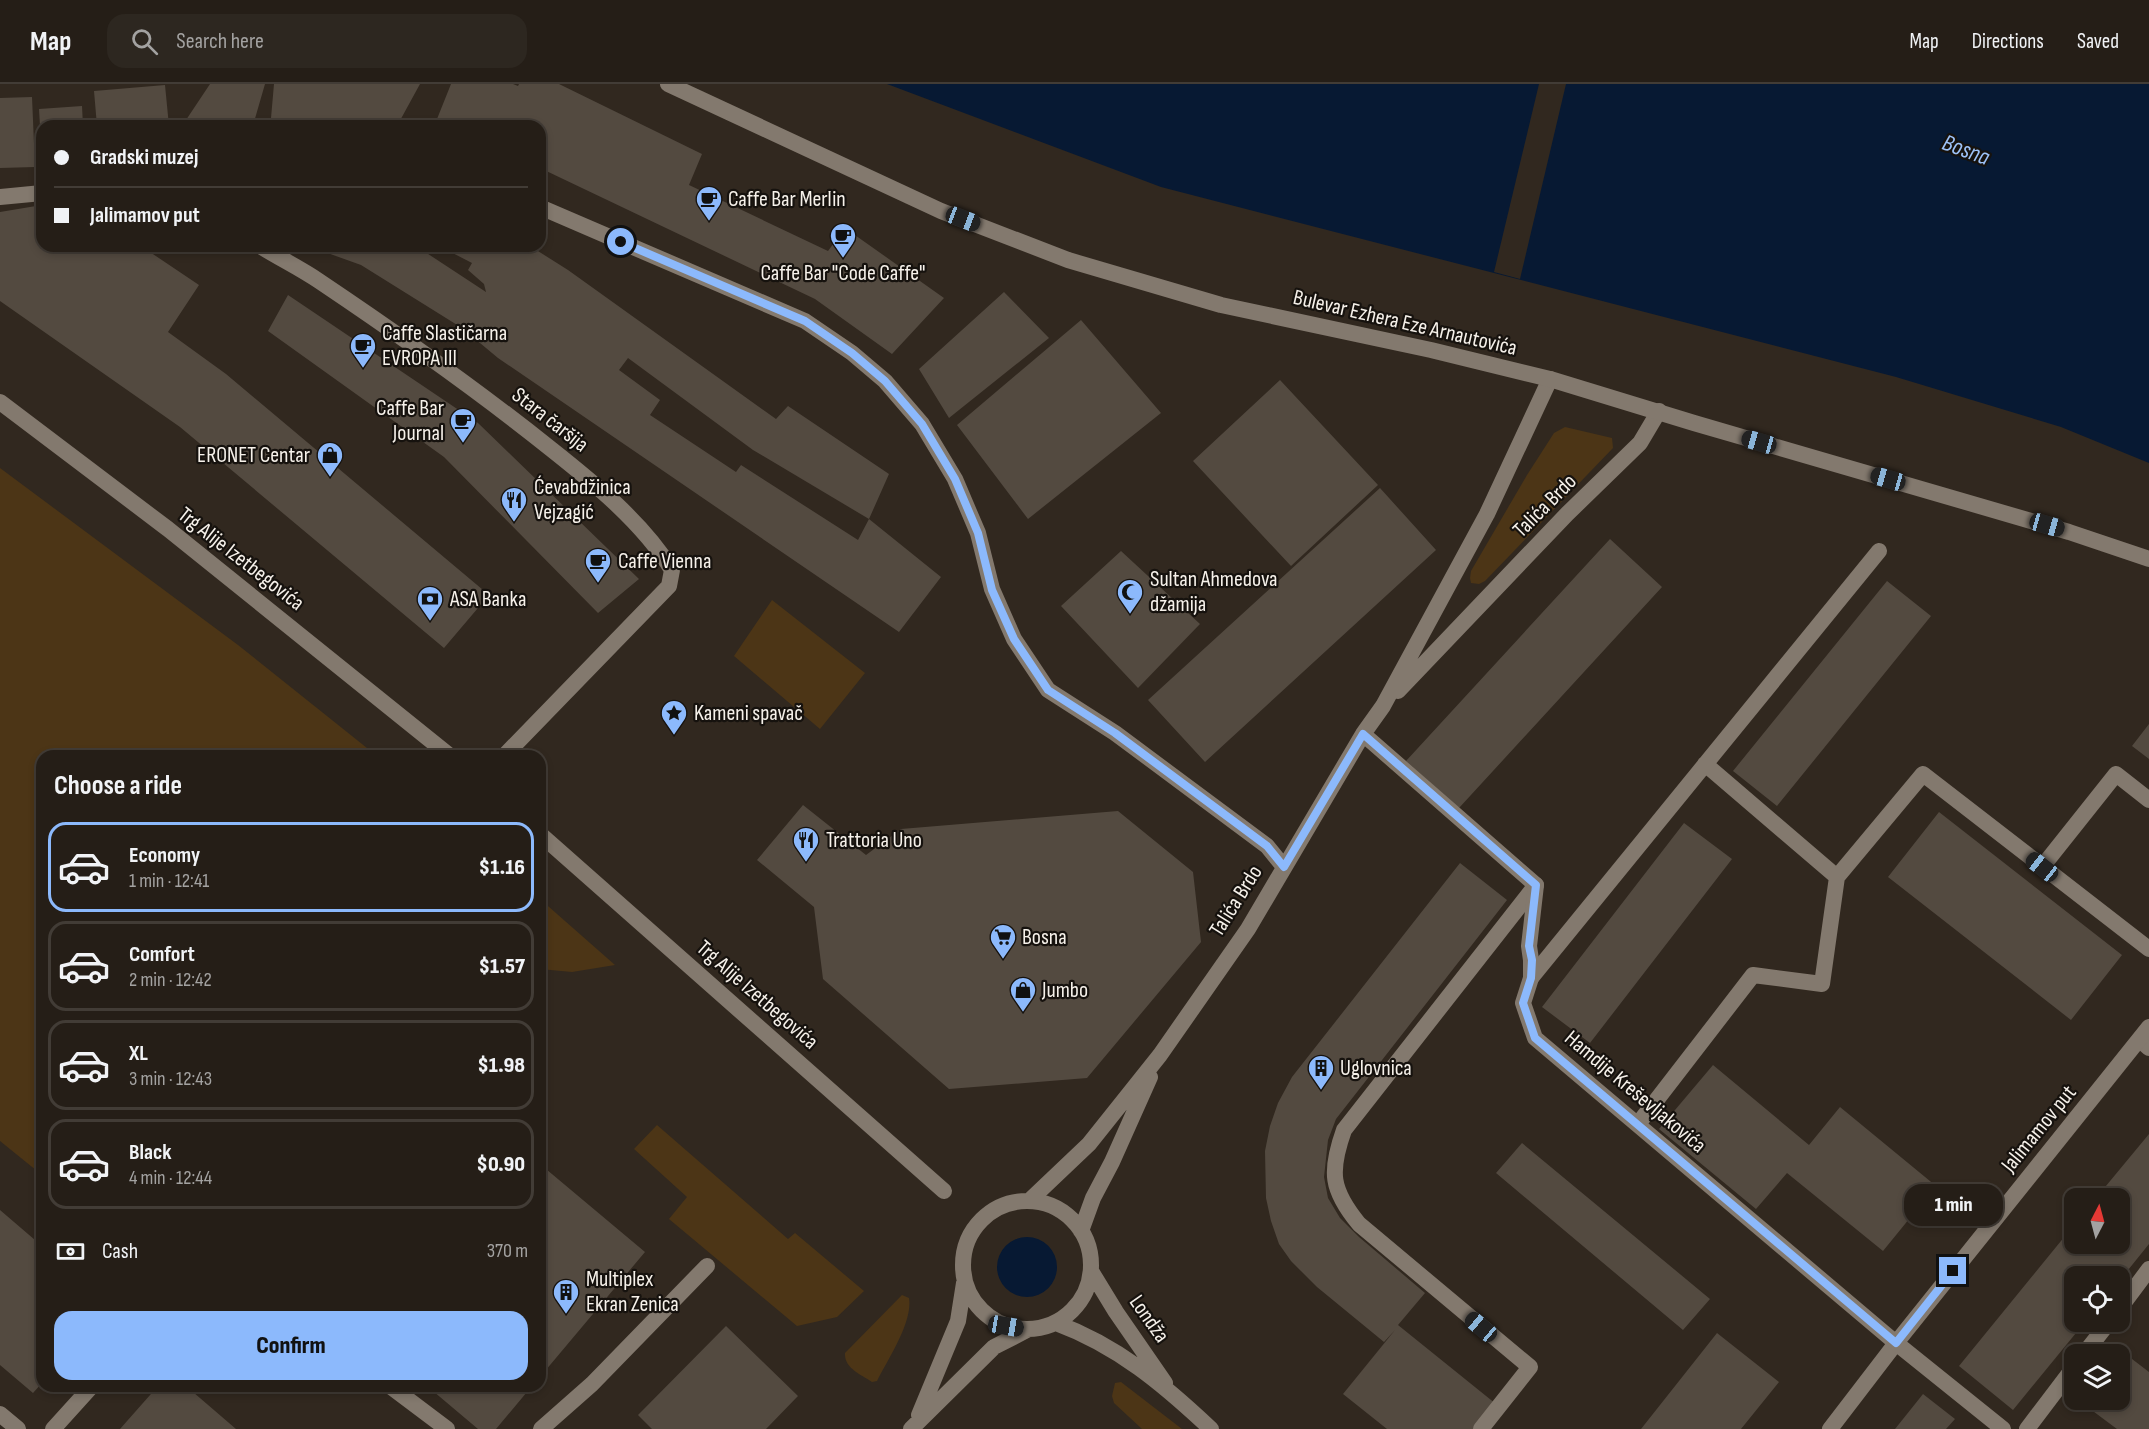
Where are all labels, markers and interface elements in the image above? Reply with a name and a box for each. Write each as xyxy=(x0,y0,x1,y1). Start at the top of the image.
search box xyxy=(107,14,527,68)
text: Map xyxy=(30,25,71,58)
icon: search xyxy=(128,25,161,58)
text: Search here xyxy=(176,28,264,55)
text: Map xyxy=(1909,29,1939,54)
text: Directions xyxy=(1972,29,2044,54)
text: Saved xyxy=(2077,29,2119,54)
water label: Bosna xyxy=(1938,128,1994,172)
text: Gradski muzej xyxy=(90,144,198,171)
cafe icon: Caffe Bar Merlin xyxy=(694,184,724,222)
place label: Caffe Bar Merlin xyxy=(728,186,846,213)
text: Jalimamov put xyxy=(90,202,200,229)
car xyxy=(943,204,983,234)
cafe icon: Caffe Bar "Code Caffe" xyxy=(828,221,858,259)
route start xyxy=(607,228,634,255)
place label: Caffe Bar "Code Caffe" xyxy=(760,260,926,287)
street label: Bulevar Ezhera Eze Arnautovića xyxy=(1291,284,1519,362)
place label: Caffe Slastičarna EVROPA III xyxy=(382,320,507,372)
cafe icon: Caffe Slastičarna EVROPA III xyxy=(348,331,378,369)
street label: Stara čaršija xyxy=(506,382,594,458)
place label: Caffe Bar Journal xyxy=(376,395,444,447)
cafe icon: Caffe Bar Journal xyxy=(448,406,478,444)
car xyxy=(1739,428,1779,456)
shop icon: ERONET Centar xyxy=(315,440,345,478)
place label: ERONET Centar xyxy=(197,442,310,469)
car xyxy=(1868,465,1908,493)
street label: Talića Brdo xyxy=(1507,468,1583,544)
place label: Ćevabdžinica Vejzagić xyxy=(534,474,631,526)
restaurant icon: Ćevabdžinica Vejzagić xyxy=(499,485,529,523)
street label: Trg Alije Izetbegovića xyxy=(173,501,309,617)
car xyxy=(2027,511,2067,539)
cafe icon: Caffe Vienna xyxy=(583,546,613,584)
place label: Caffe Vienna xyxy=(618,548,711,575)
place label: Sultan Ahmedova džamija xyxy=(1150,566,1278,618)
mosque icon: Sultan Ahmedova džamija xyxy=(1115,577,1145,615)
bank icon: ASA Banka xyxy=(415,584,445,622)
place label: ASA Banka xyxy=(449,586,526,613)
place icon: Kameni spavač xyxy=(659,698,689,736)
place label: Kameni spavač xyxy=(694,700,803,727)
text: Choose a ride xyxy=(54,770,182,802)
restaurant icon: Trattoria Uno xyxy=(791,825,821,863)
place label: Trattoria Uno xyxy=(826,827,922,854)
icon: car xyxy=(57,840,111,894)
text: Economy xyxy=(129,842,200,869)
car xyxy=(2022,849,2062,885)
text: $1.16 xyxy=(479,854,525,881)
street label: Talića Brdo xyxy=(1204,860,1268,942)
text: 1 min · 12:41 xyxy=(129,869,209,893)
supermarket icon: Bosna xyxy=(988,922,1018,960)
place label: Bosna xyxy=(1022,924,1067,951)
street label: Trg Alije Izetbegovića xyxy=(691,935,823,1055)
icon: car xyxy=(57,939,111,993)
text: Comfort xyxy=(129,941,195,968)
text: $1.57 xyxy=(479,953,525,980)
text: 2 min · 12:42 xyxy=(129,968,212,992)
shop icon: Jumbo xyxy=(1008,975,1038,1013)
place label: Jumbo xyxy=(1041,977,1088,1004)
street label: Hamdije Kreševljakovića xyxy=(1559,1025,1711,1159)
icon: car xyxy=(57,1038,111,1092)
text: XL xyxy=(129,1040,148,1067)
text: $1.98 xyxy=(477,1052,525,1079)
building icon: Uglovnica xyxy=(1306,1053,1336,1091)
place label: Uglovnica xyxy=(1340,1055,1412,1082)
text: 3 min · 12:43 xyxy=(129,1067,212,1091)
street label: Jalimamov put xyxy=(1995,1080,2082,1179)
icon: car xyxy=(57,1137,111,1191)
text: Black xyxy=(129,1139,171,1166)
text: $0.90 xyxy=(477,1151,525,1178)
text: 4 min · 12:44 xyxy=(129,1166,212,1190)
callout: 1 min xyxy=(1904,1184,2002,1226)
north arrow xyxy=(2064,1188,2130,1254)
map controls xyxy=(2064,1188,2130,1410)
text: 1 min xyxy=(1934,1193,1973,1217)
icon: cash xyxy=(54,1235,87,1268)
text: Cash xyxy=(102,1238,138,1265)
text: 370 m xyxy=(487,1239,528,1263)
route end xyxy=(1939,1257,1966,1284)
place label: Multiplex Ekran Zenica xyxy=(586,1266,679,1318)
button: locate xyxy=(2064,1266,2130,1332)
building icon: Multiplex Ekran Zenica xyxy=(551,1277,581,1315)
street label: Londža xyxy=(1123,1290,1175,1348)
car xyxy=(1461,1309,1501,1345)
button: Confirm xyxy=(54,1311,528,1380)
car xyxy=(987,1314,1025,1338)
button: layers xyxy=(2064,1344,2130,1410)

